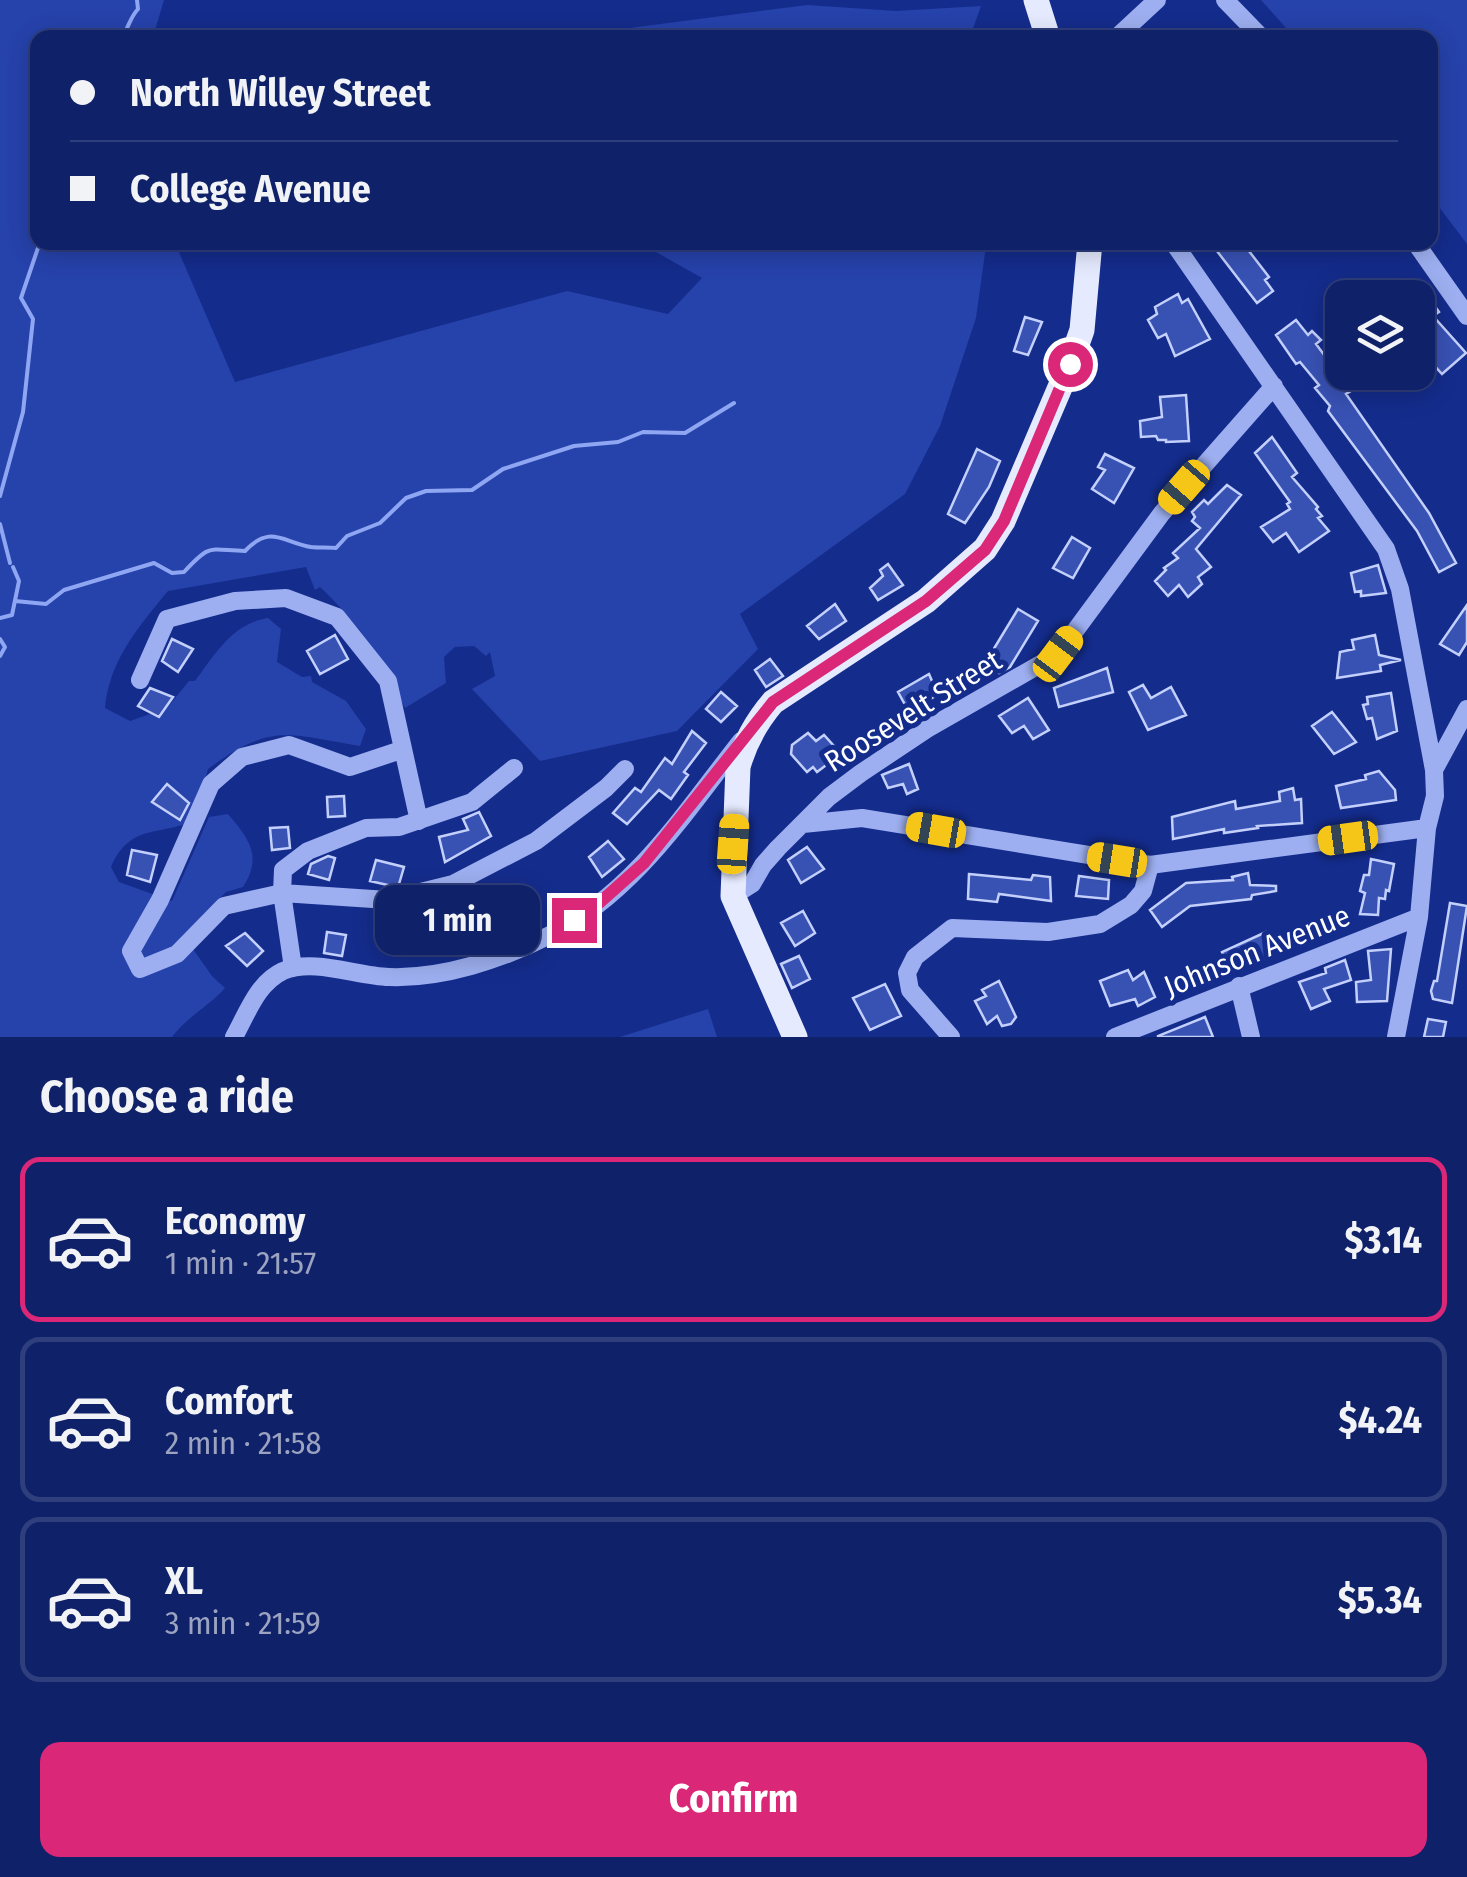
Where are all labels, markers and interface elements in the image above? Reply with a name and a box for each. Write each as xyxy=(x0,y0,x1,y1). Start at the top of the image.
text: North Willey Street xyxy=(130,70,431,116)
text: College Avenue xyxy=(130,166,371,212)
map controls xyxy=(1325,280,1435,390)
button: layers xyxy=(1325,280,1435,390)
route start xyxy=(1048,342,1093,387)
car xyxy=(1153,455,1215,519)
car xyxy=(1028,621,1088,687)
street label: Roosevelt Street xyxy=(818,642,1008,780)
car xyxy=(904,810,968,850)
car xyxy=(716,813,750,875)
car xyxy=(1316,819,1380,857)
car xyxy=(1085,840,1149,880)
callout: 1 min xyxy=(374,885,539,955)
street label: Johnson Avenue xyxy=(1159,897,1355,1005)
route end xyxy=(552,898,597,943)
text: 1 min xyxy=(423,901,492,939)
text: Choose a ride xyxy=(40,1070,294,1124)
icon: car xyxy=(45,1195,135,1285)
text: Economy xyxy=(165,1198,305,1244)
text: $3.14 xyxy=(1345,1217,1422,1263)
text: 1 min · 21:57 xyxy=(165,1244,316,1282)
icon: car xyxy=(45,1375,135,1465)
text: Comfort xyxy=(165,1378,293,1424)
text: $4.24 xyxy=(1338,1397,1422,1443)
text: 2 min · 21:58 xyxy=(165,1424,321,1462)
icon: car xyxy=(45,1555,135,1645)
text: XL xyxy=(165,1558,203,1604)
text: $5.34 xyxy=(1338,1577,1422,1623)
text: 3 min · 21:59 xyxy=(165,1604,321,1642)
button: Confirm xyxy=(40,1742,1427,1857)

